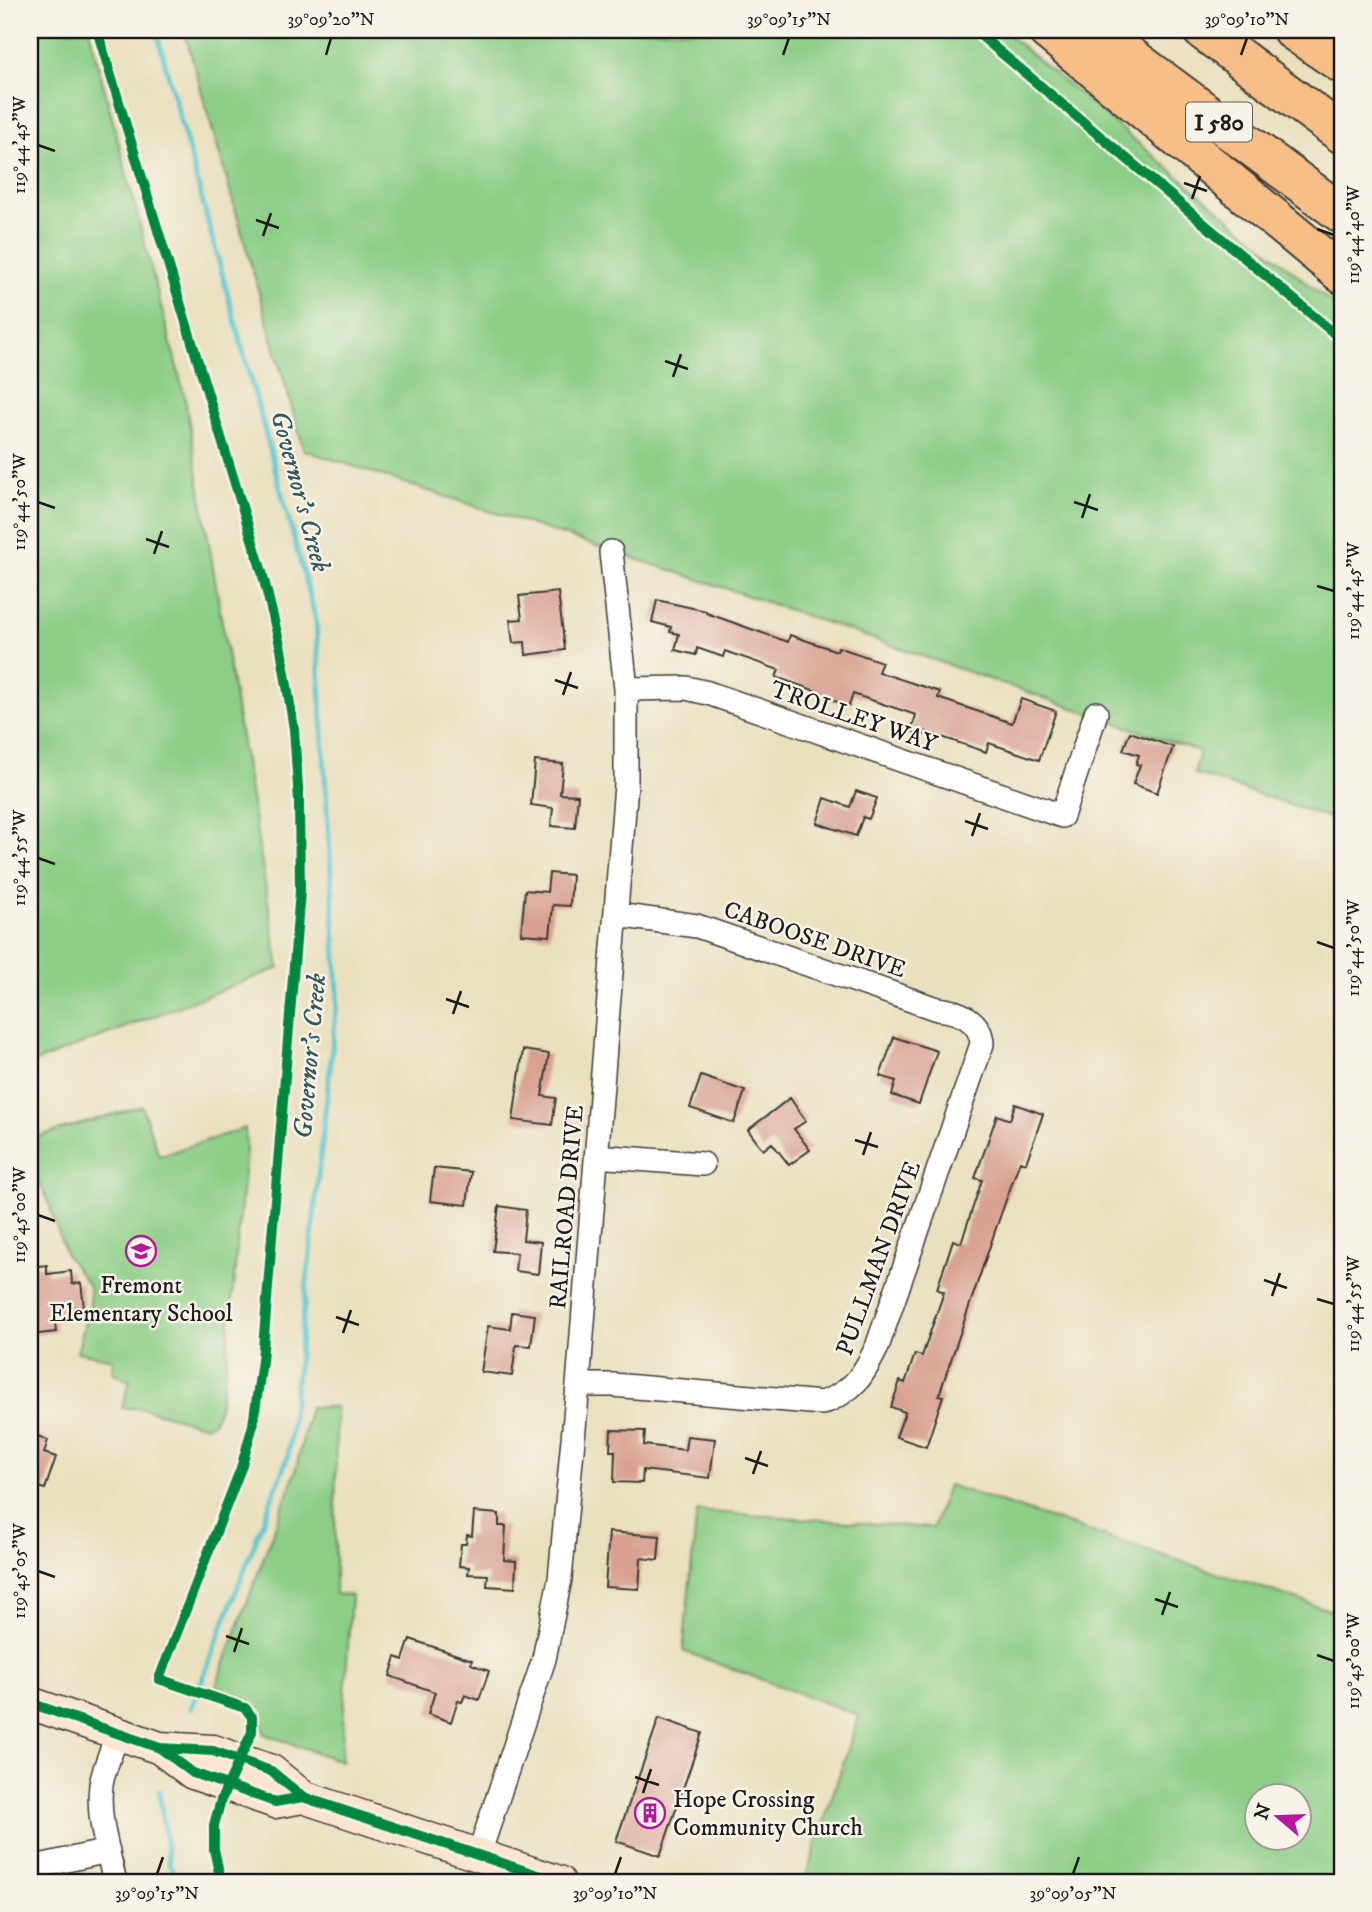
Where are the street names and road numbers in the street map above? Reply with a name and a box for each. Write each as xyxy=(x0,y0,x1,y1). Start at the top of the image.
road number: I 580 xyxy=(1186,102,1252,141)
street label: TROLLEY WAY xyxy=(767,674,942,760)
street label: CABOOSE DRIVE xyxy=(720,895,910,985)
street label: RAILROAD DRIVE xyxy=(543,1104,591,1310)
street label: PULLMAN DRIVE xyxy=(830,1157,928,1360)

